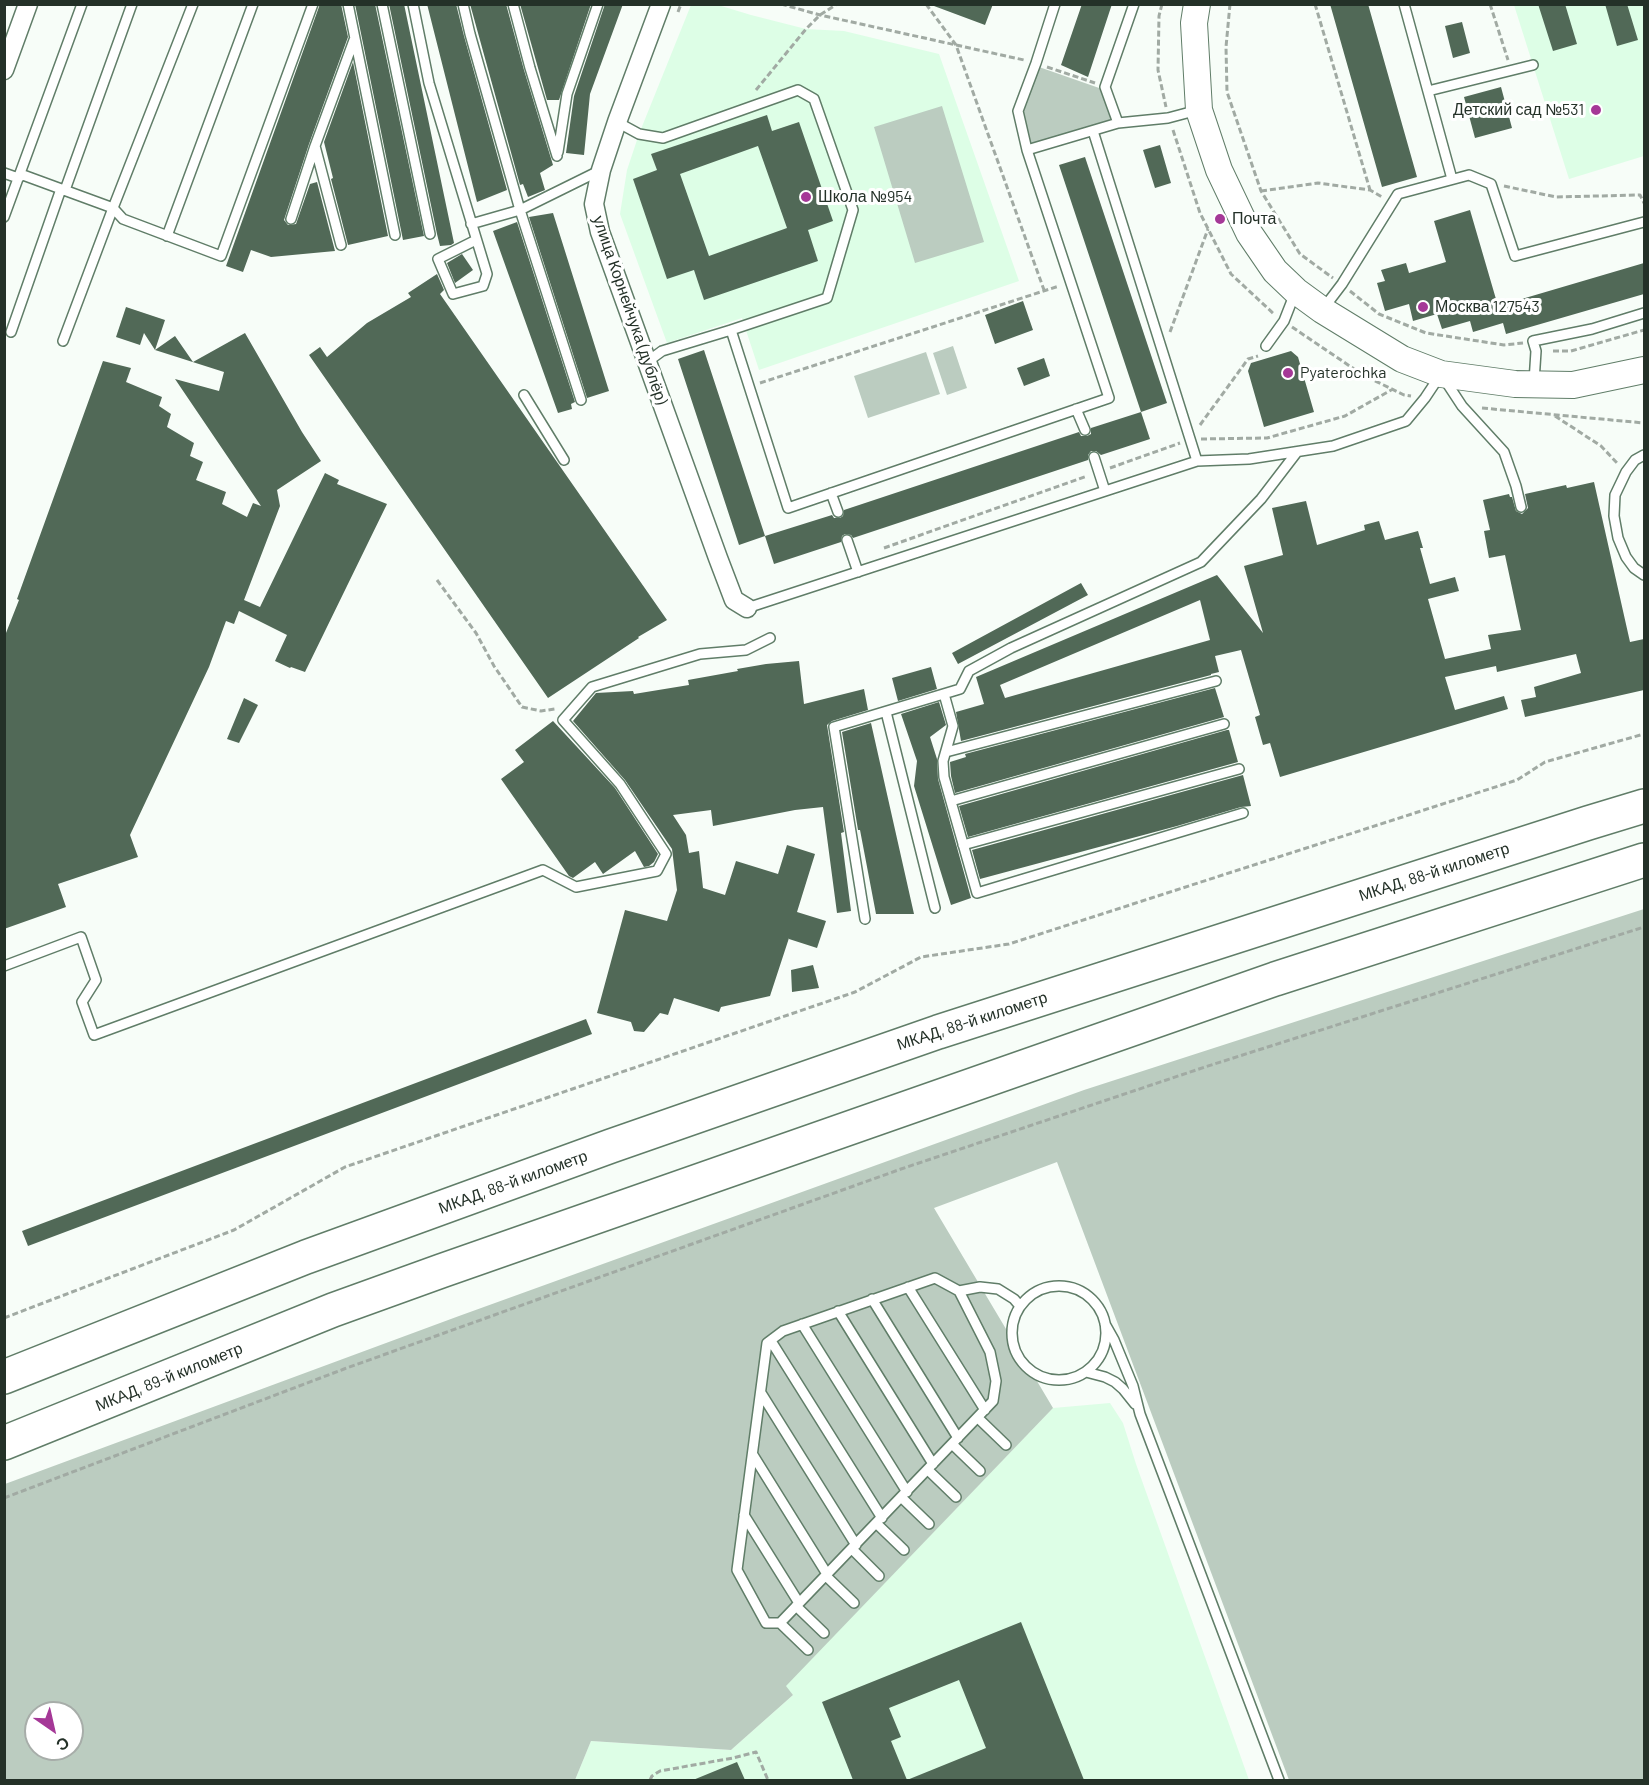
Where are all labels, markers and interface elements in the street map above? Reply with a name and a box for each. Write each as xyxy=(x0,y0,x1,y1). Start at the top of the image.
place label: Детский сад №531 xyxy=(1453,100,1584,120)
marker: Детский сад №531 xyxy=(1589,103,1603,117)
place label: Школа №954 xyxy=(818,187,912,207)
marker: Школа №954 xyxy=(799,190,813,204)
place label: Почта xyxy=(1232,209,1276,229)
marker: Почта xyxy=(1213,212,1227,226)
street label: улица Корнейчука (дублёр) xyxy=(589,213,671,407)
place label: Москва 127543 xyxy=(1435,297,1540,317)
marker: Москва 127543 xyxy=(1416,300,1430,314)
place label: Pyaterochka xyxy=(1300,363,1386,383)
marker: Pyaterochka xyxy=(1281,366,1295,380)
street label: МКАД, 88-й километр xyxy=(1356,839,1512,905)
street label: МКАД, 88-й километр xyxy=(894,988,1050,1054)
street label: МКАД, 88-й километр xyxy=(436,1146,590,1218)
street label: МКАД, 89-й километр xyxy=(93,1339,245,1415)
north arrow xyxy=(24,1701,84,1761)
text: С xyxy=(53,1734,73,1756)

